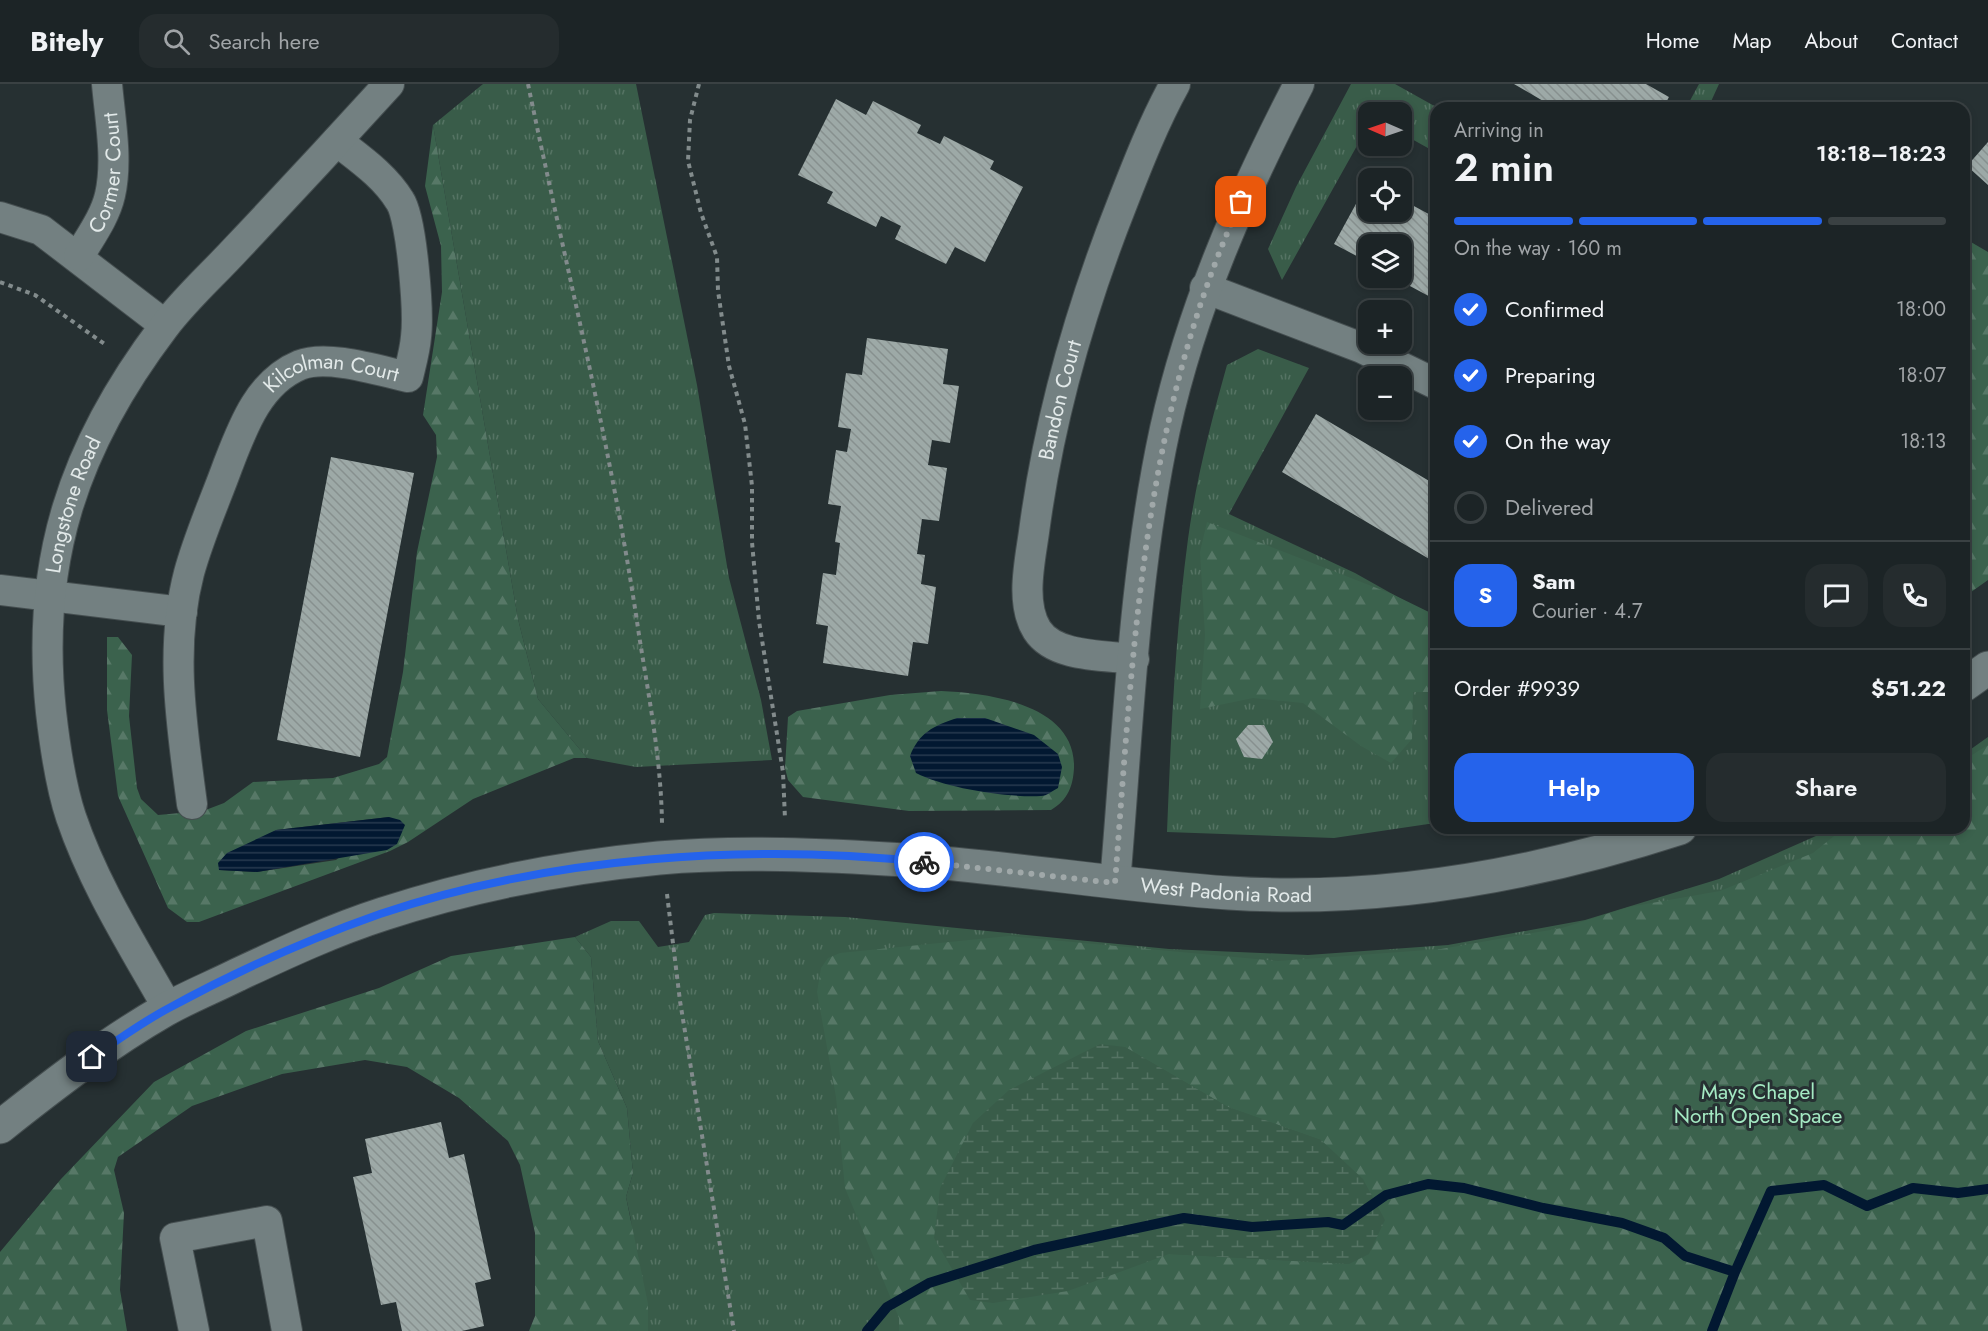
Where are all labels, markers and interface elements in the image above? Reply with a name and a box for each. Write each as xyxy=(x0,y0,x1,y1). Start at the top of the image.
search box xyxy=(139,14,559,68)
text: Bitely xyxy=(30,21,103,62)
icon: search xyxy=(160,25,193,58)
text: Search here xyxy=(208,25,320,57)
text: Home xyxy=(1646,26,1699,56)
text: Map xyxy=(1732,26,1772,56)
text: About xyxy=(1805,26,1858,56)
text: Contact xyxy=(1891,26,1958,56)
north arrow xyxy=(1358,102,1412,156)
map controls xyxy=(1358,102,1412,420)
street label: Cormer Court xyxy=(81,111,129,239)
text: Arriving in xyxy=(1454,116,1544,145)
text: 18:18–18:23 xyxy=(1816,137,1946,169)
text: 2 min xyxy=(1454,139,1554,196)
button: locate xyxy=(1358,168,1412,222)
pin xyxy=(1215,176,1266,227)
icon: bag xyxy=(1224,185,1257,218)
button: layers xyxy=(1358,234,1412,288)
text: On the way · 160 m xyxy=(1454,234,1622,263)
icon: check xyxy=(1454,293,1487,326)
text: Confirmed xyxy=(1505,293,1604,325)
text: 18:00 xyxy=(1896,295,1946,324)
button: + xyxy=(1358,300,1412,354)
street label: Bandon Court xyxy=(1031,336,1089,463)
street label: Kilcolman Court xyxy=(256,346,402,399)
icon: check xyxy=(1454,359,1487,392)
text: Preparing xyxy=(1505,359,1596,391)
text: 18:07 xyxy=(1898,361,1946,390)
button: − xyxy=(1358,366,1412,420)
icon: check xyxy=(1454,425,1487,458)
text: On the way xyxy=(1505,425,1610,457)
text: 18:13 xyxy=(1900,427,1946,456)
street label: Longstone Road xyxy=(38,431,109,576)
text: Delivered xyxy=(1505,491,1594,523)
button: chat xyxy=(1805,564,1868,627)
button: phone xyxy=(1883,564,1946,627)
text: Sam xyxy=(1532,565,1576,597)
text: S xyxy=(1479,579,1492,611)
text: Courier · 4.7 xyxy=(1532,597,1643,626)
text: Order #9939 xyxy=(1454,672,1580,704)
text: $51.22 xyxy=(1871,672,1946,704)
button: Help xyxy=(1454,753,1694,822)
button: Share xyxy=(1706,753,1946,822)
courier xyxy=(894,832,954,892)
icon: bike xyxy=(908,846,941,879)
street label: West Padonia Road xyxy=(1139,870,1312,910)
pin xyxy=(66,1031,117,1082)
icon: home xyxy=(75,1040,108,1073)
park label: Mays Chapel North Open Space xyxy=(1674,1077,1842,1131)

